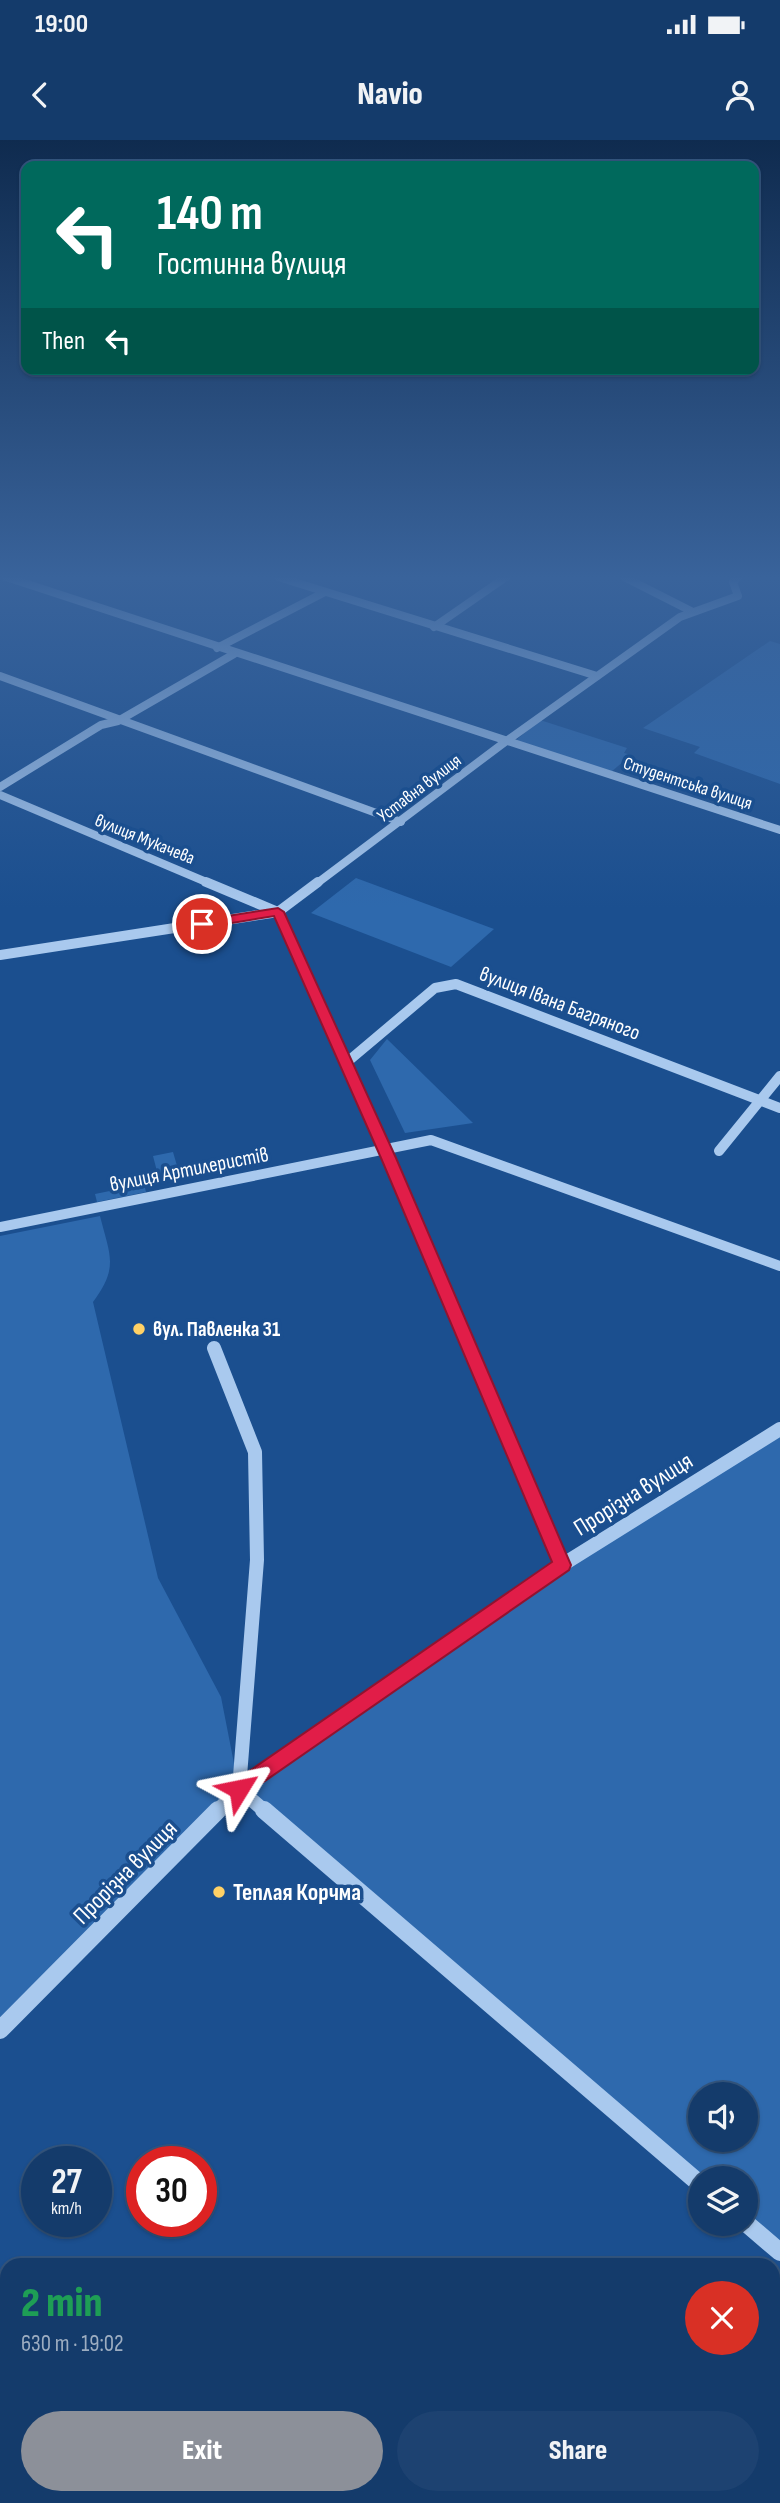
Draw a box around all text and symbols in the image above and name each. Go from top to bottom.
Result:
text: 19:00 [35,9,88,40]
text: Navio [357,75,423,114]
icon: back [21,76,59,114]
icon: person [721,76,759,114]
text: 140 m [157,185,263,244]
icon: left [42,189,133,280]
text: Гостинна вулиця [157,245,346,284]
icon: left [99,322,137,360]
text: Then [42,326,85,357]
street label: Уставна вулиця [373,750,466,827]
street label: Студентська вулиця [621,753,755,814]
street label: вулиця Мукачева [92,810,198,869]
pin [172,894,232,954]
icon: arrive [183,905,221,943]
street label: вулиця Івана Багряного [476,961,644,1046]
street label: вулиця Артилеристів [108,1142,271,1197]
place label: вул. Павленка 31 [153,1317,280,1342]
marker: вул. Павленка 31 [131,1321,147,1337]
street label: Прорізна вулиця [568,1446,698,1543]
position arrow [202,1752,276,1826]
street label: Прорізна вулиця [67,1814,183,1930]
place label: Теплая Корчма [233,1878,361,1907]
marker: Теплая Корчма [211,1884,227,1900]
map controls [688,2082,758,2236]
button: sound [688,2082,758,2152]
speed limit sign: 30 [126,2146,217,2237]
text: 27 [51,2161,82,2204]
button: layers [688,2166,758,2236]
text: km/h [51,2198,82,2219]
text: 2 min [21,2278,102,2329]
button: close [685,2281,759,2355]
text: 630 m · 19:02 [21,2330,124,2358]
button: Exit [21,2411,383,2491]
button: Share [397,2411,759,2491]

